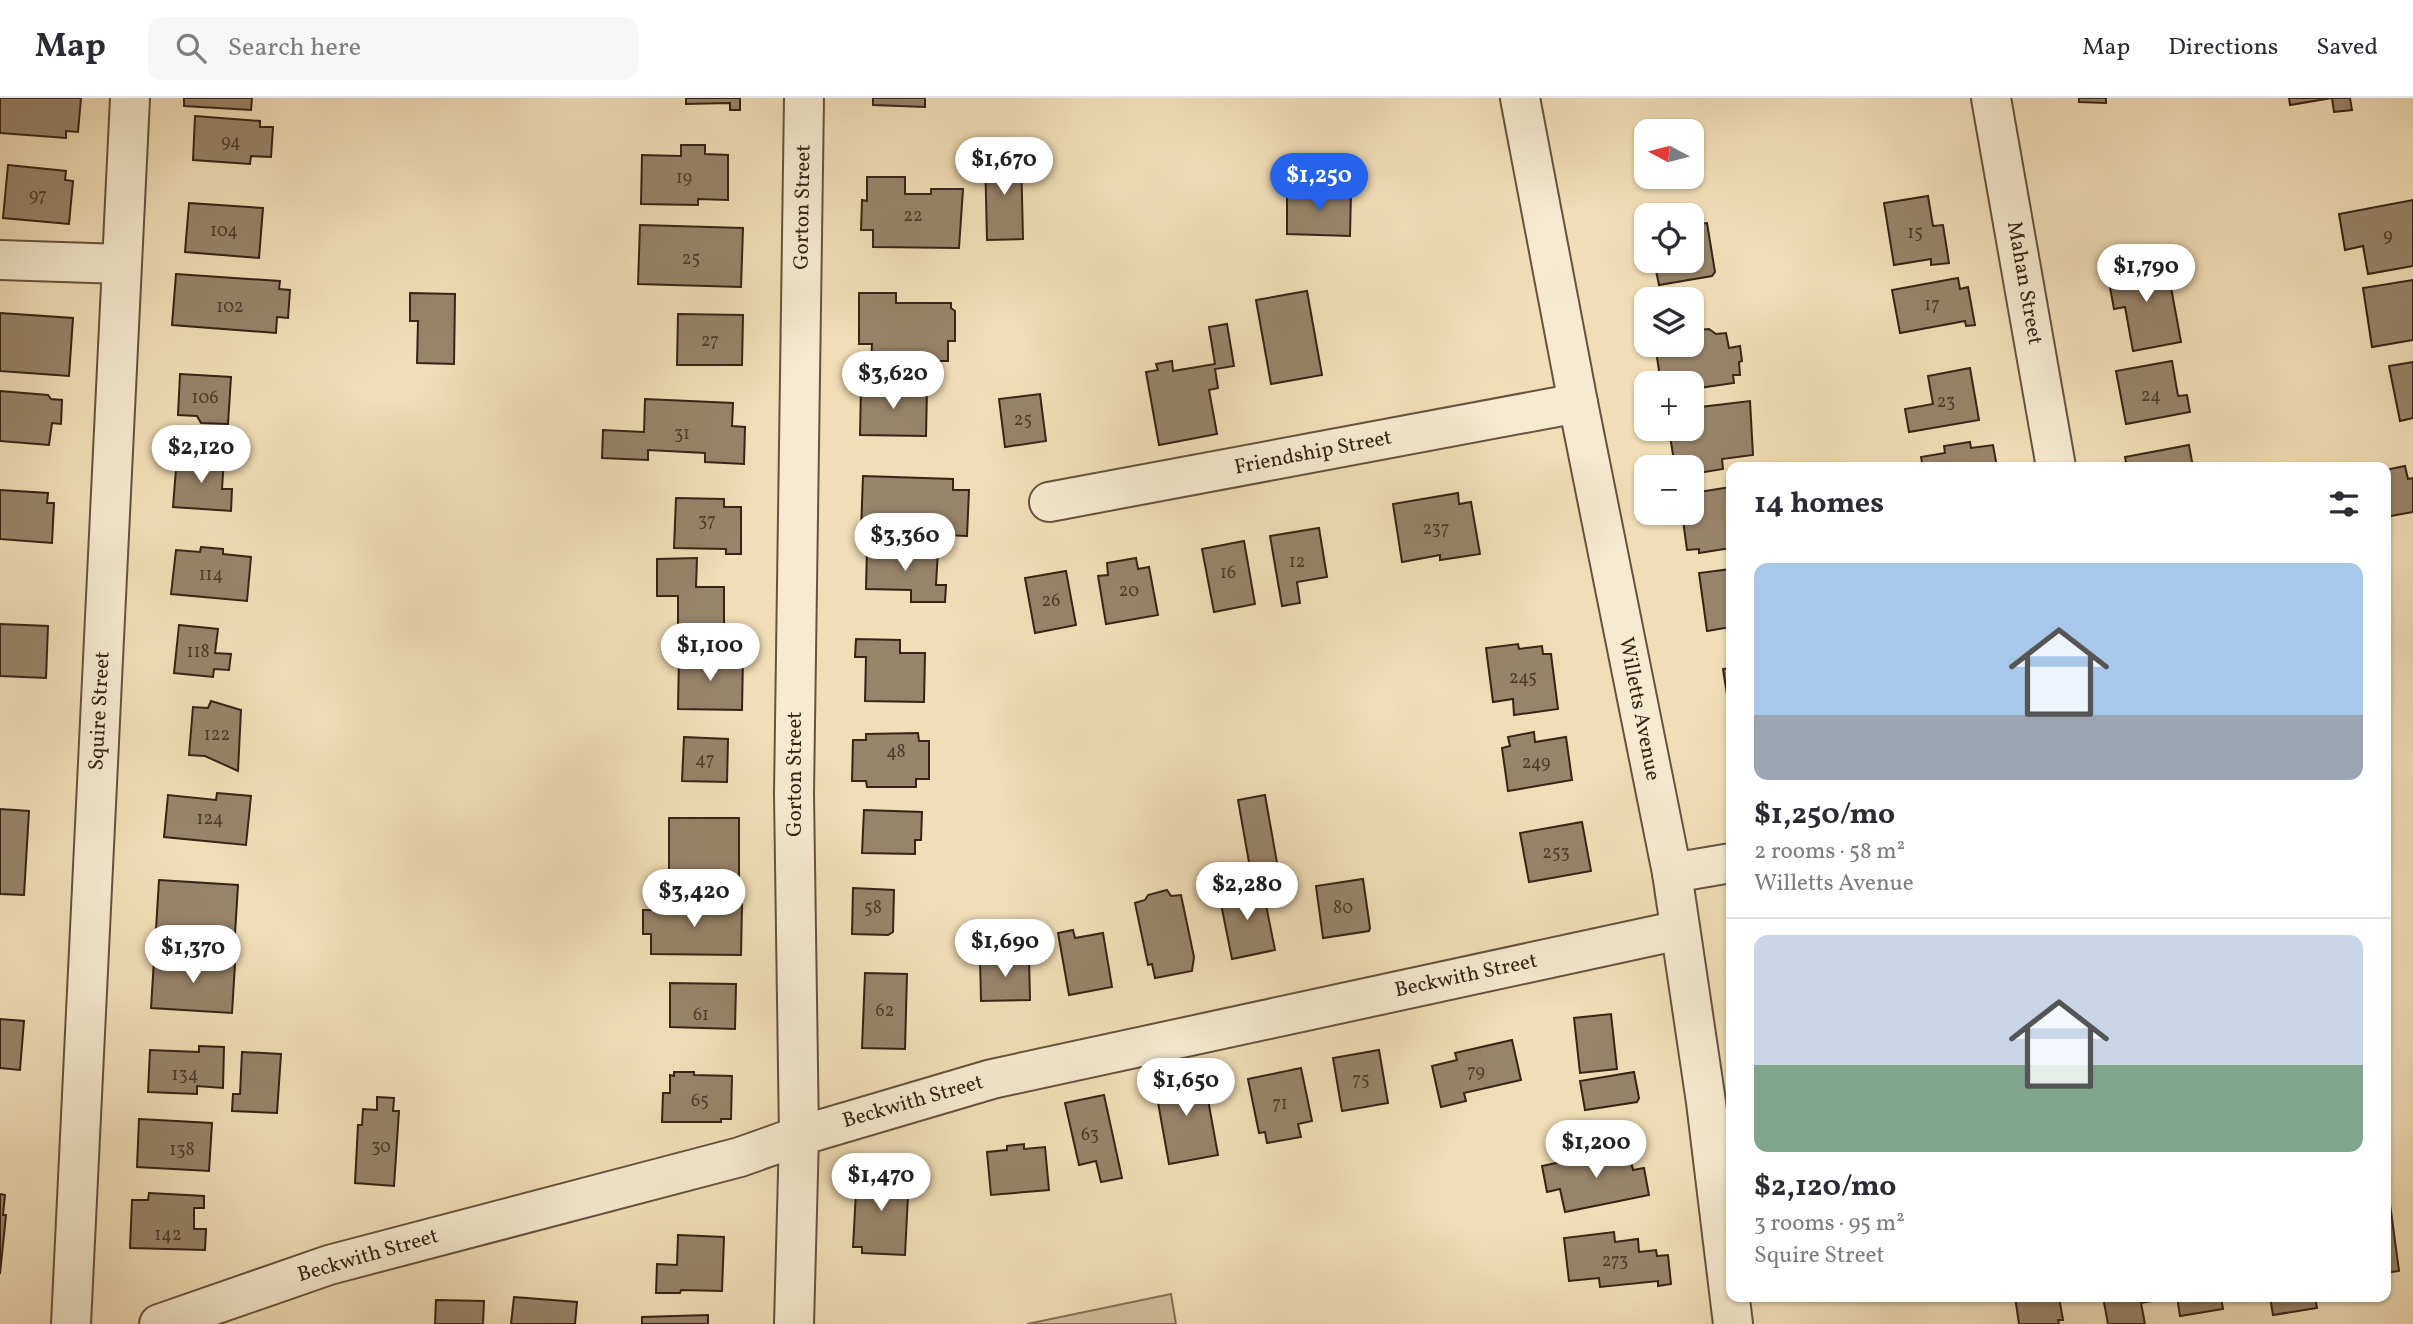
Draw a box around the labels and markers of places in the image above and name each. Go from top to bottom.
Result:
pin: $1,670 [947,138,1061,197]
pin: $1,250 [1262,153,1376,213]
pin: $1,790 [2089,244,2203,304]
pin: $3,620 [836,352,950,411]
pin: $2,120 [144,426,258,485]
pin: $3,360 [848,514,962,573]
pin: $1,100 [653,624,767,683]
pin: $2,280 [1190,862,1304,922]
pin: $3,420 [637,870,751,929]
pin: $1,690 [948,920,1062,979]
pin: $1,370 [136,926,250,985]
pin: $1,650 [1129,1058,1243,1118]
pin: $1,200 [1539,1121,1653,1180]
pin: $1,470 [824,1154,938,1213]

